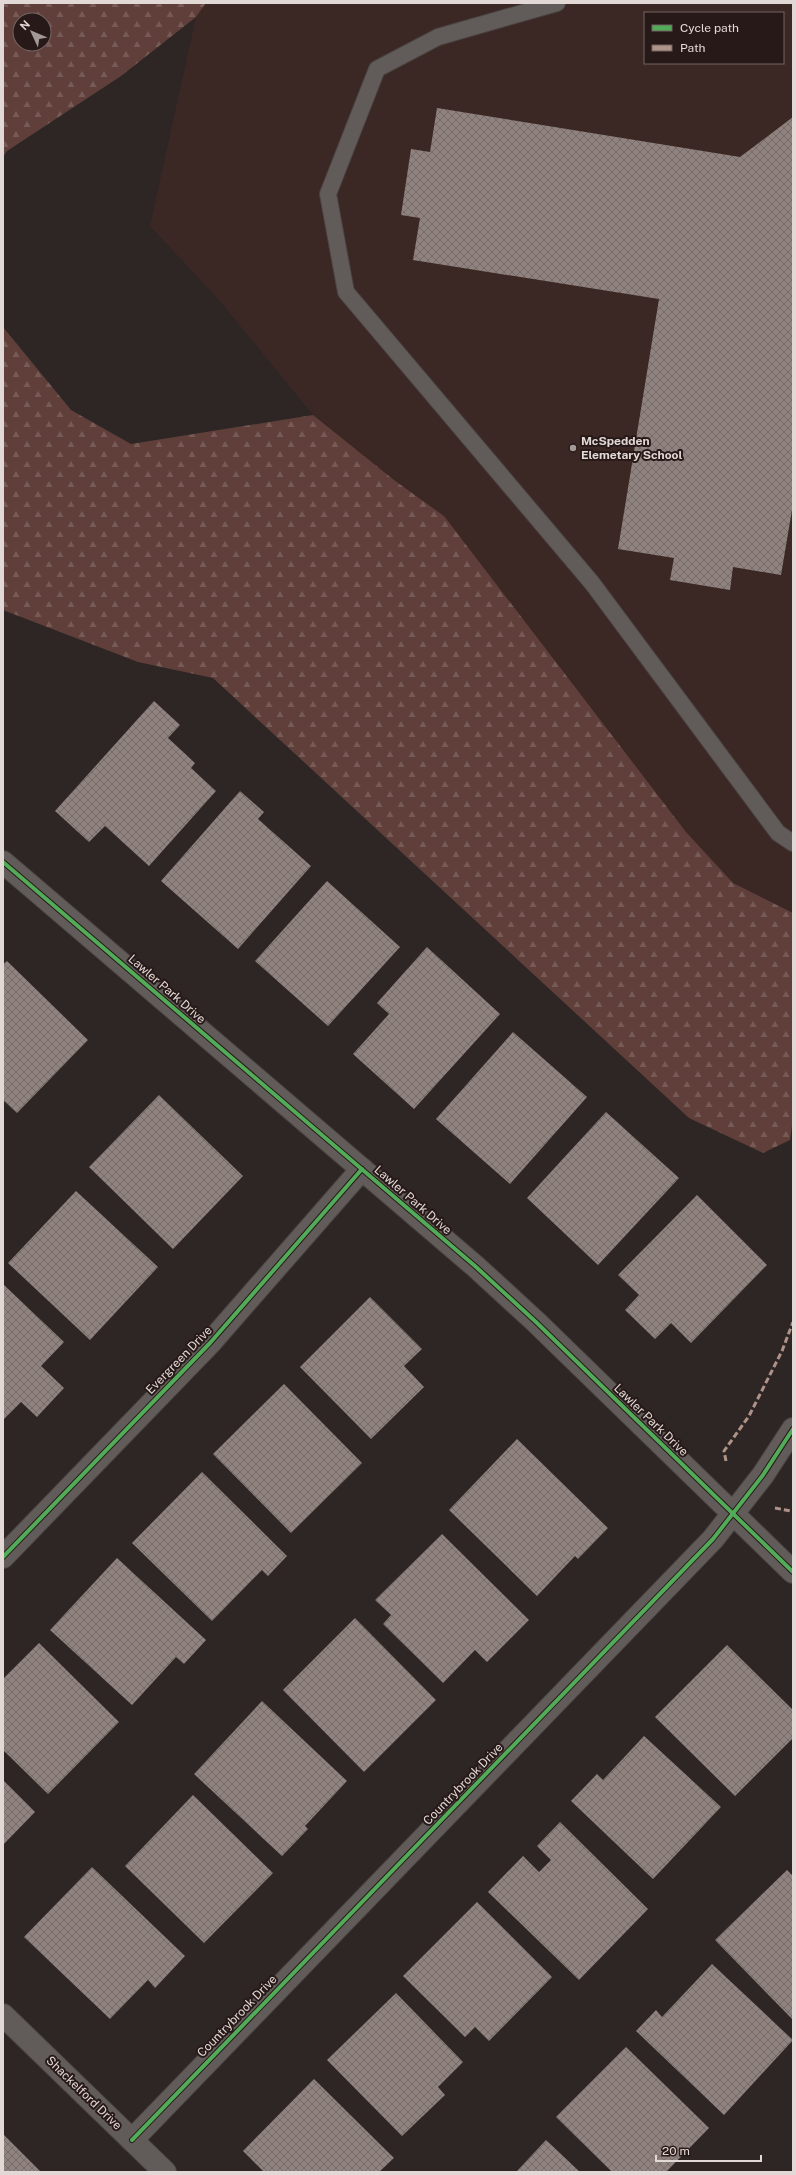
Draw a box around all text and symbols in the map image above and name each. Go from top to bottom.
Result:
north arrow [12,12,52,52]
legend [644,12,784,64]
text: N [18,18,32,32]
text: Cycle path [680,21,739,35]
text: Path [680,41,706,55]
place label: McSpedden Elemetary School [581,434,682,462]
marker: McSpedden Elemetary School [568,443,578,453]
street label: Lawler Park Drive [126,952,209,1026]
street label: Lawler Park Drive [372,1163,455,1237]
street label: Evergreen Drive [143,1323,215,1397]
street label: Lawler Park Drive [611,1381,691,1459]
street label: Countrybrook Drive [420,1740,506,1828]
street label: Countrybrook Drive [194,1972,280,2060]
street label: Shackelford Drive [43,2053,125,2133]
scale bar [656,2137,761,2163]
text: 20 m [662,2144,690,2158]

